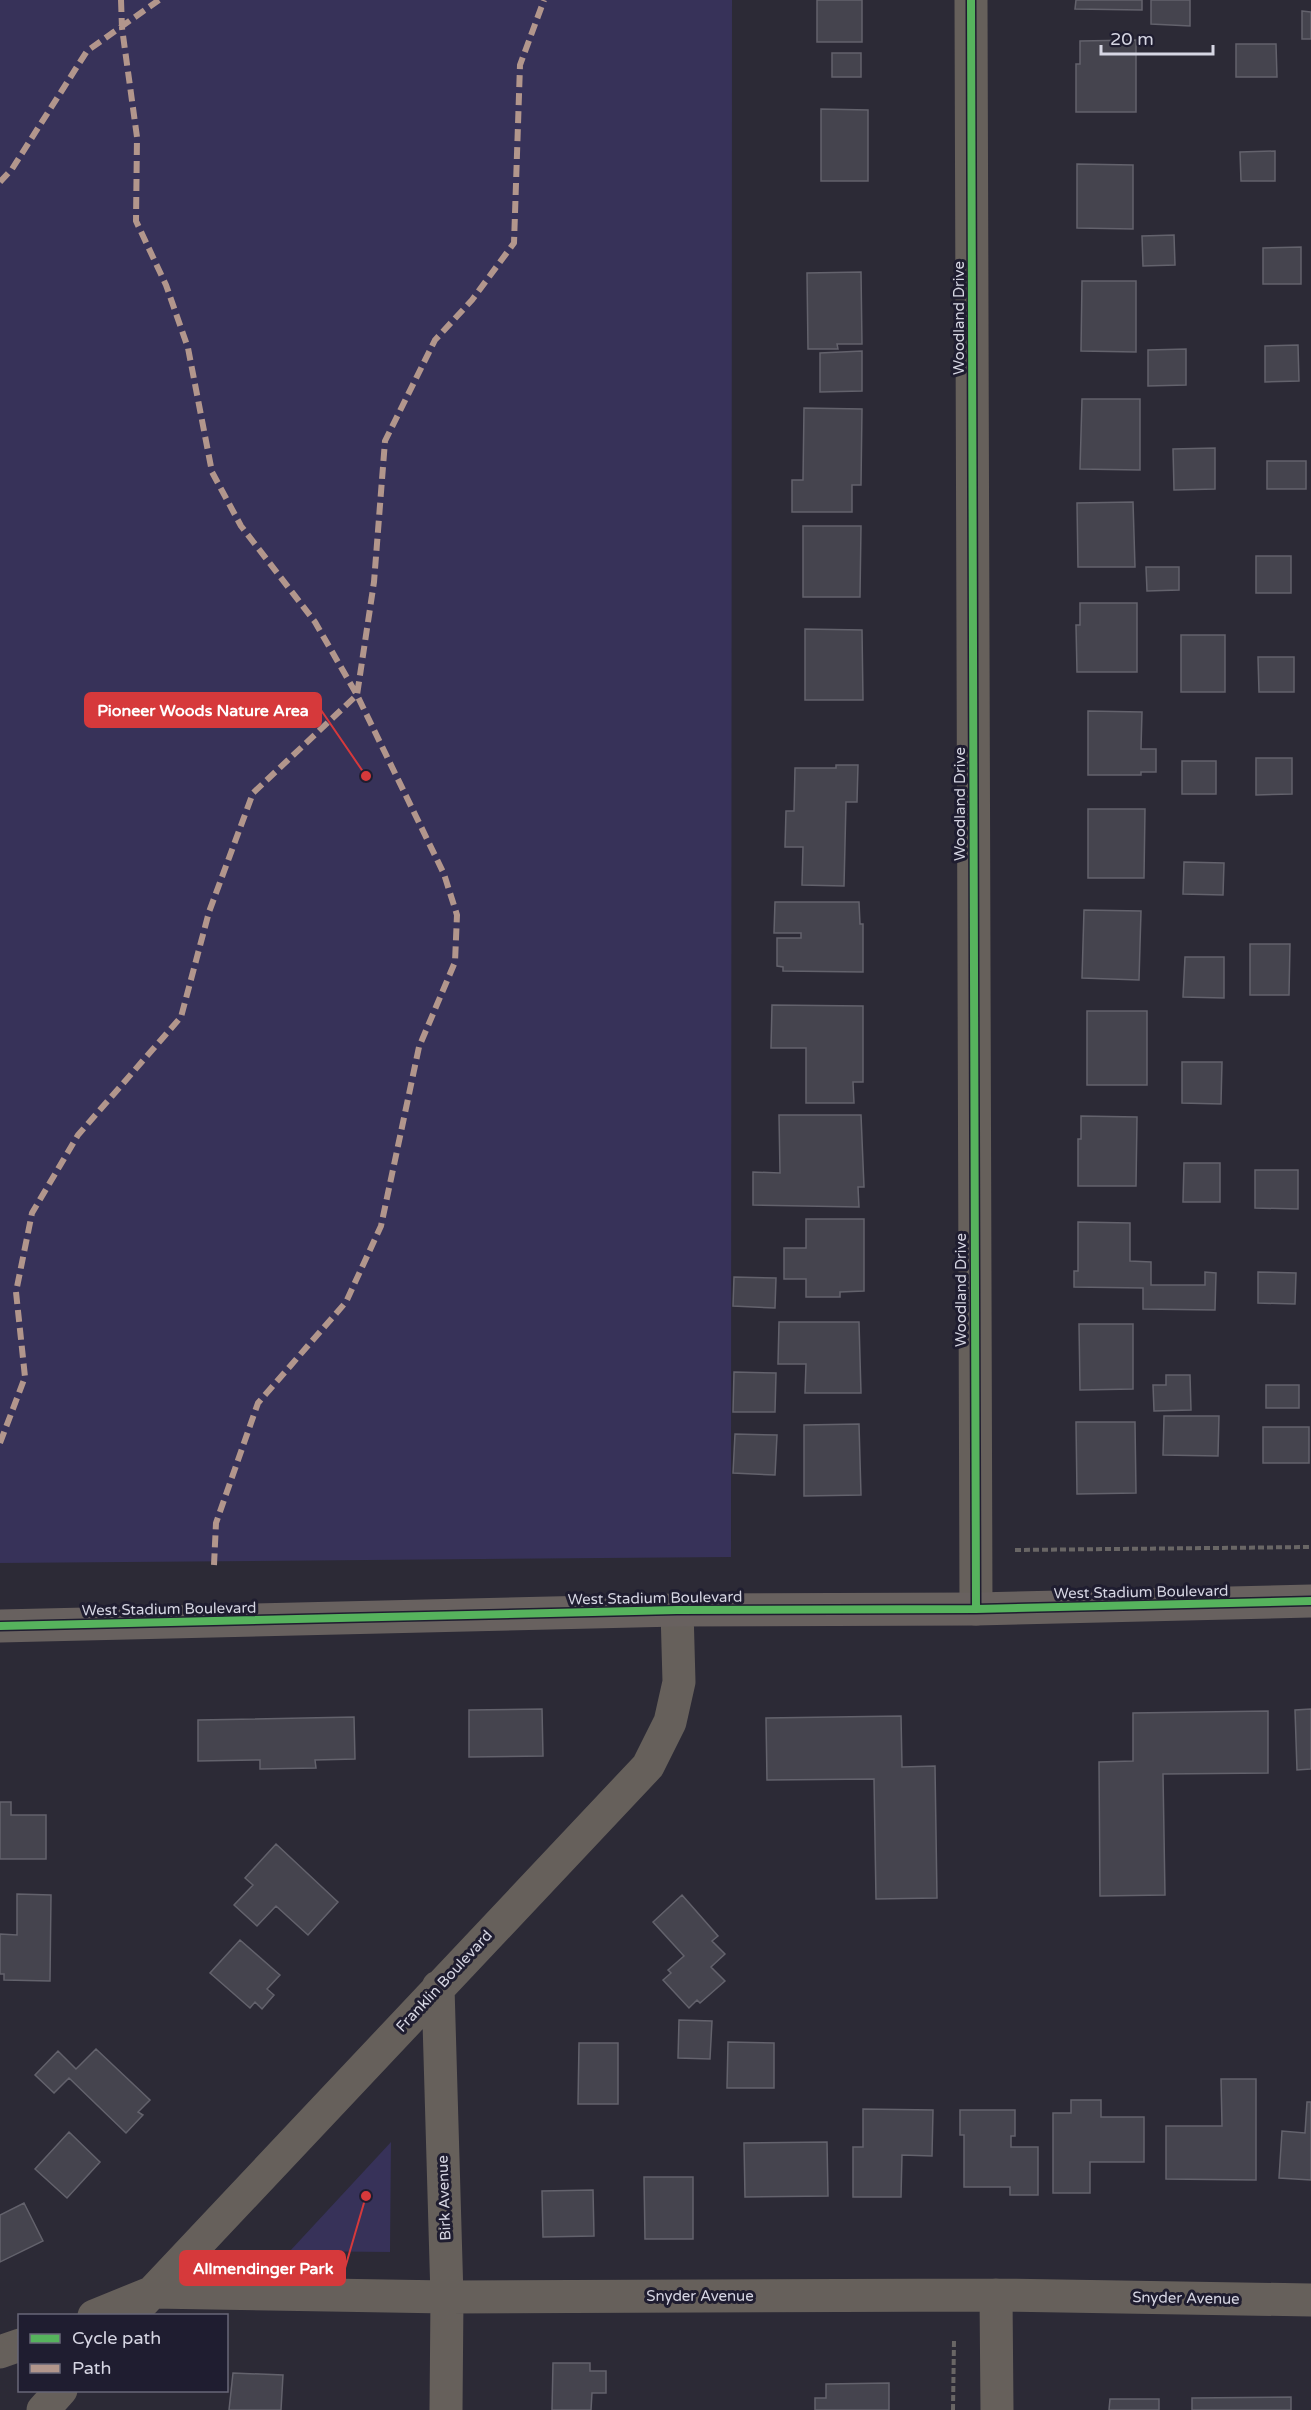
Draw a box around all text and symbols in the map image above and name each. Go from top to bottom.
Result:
scale bar [1101,18,1214,56]
text: 20 m [1110,28,1154,50]
street label: Woodland Drive [950,261,968,375]
callout: Pioneer Woods Nature Area [85,693,321,727]
text: Pioneer Woods Nature Area [97,701,309,721]
street label: Woodland Drive [951,747,969,861]
street label: Woodland Drive [952,1233,970,1347]
street label: West Stadium Boulevard [1053,1581,1229,1603]
street label: West Stadium Boulevard [567,1587,743,1609]
street label: West Stadium Boulevard [81,1598,257,1620]
street label: Franklin Boulevard [392,1926,496,2036]
street label: Birk Avenue [434,2155,454,2241]
callout: Allmendinger Park [180,2251,345,2285]
text: Allmendinger Park [193,2259,334,2279]
street label: Snyder Avenue [646,2287,754,2305]
street label: Snyder Avenue [1132,2288,1240,2308]
legend [18,2314,228,2392]
text: Cycle path [72,2327,161,2349]
text: Path [72,2357,111,2379]

